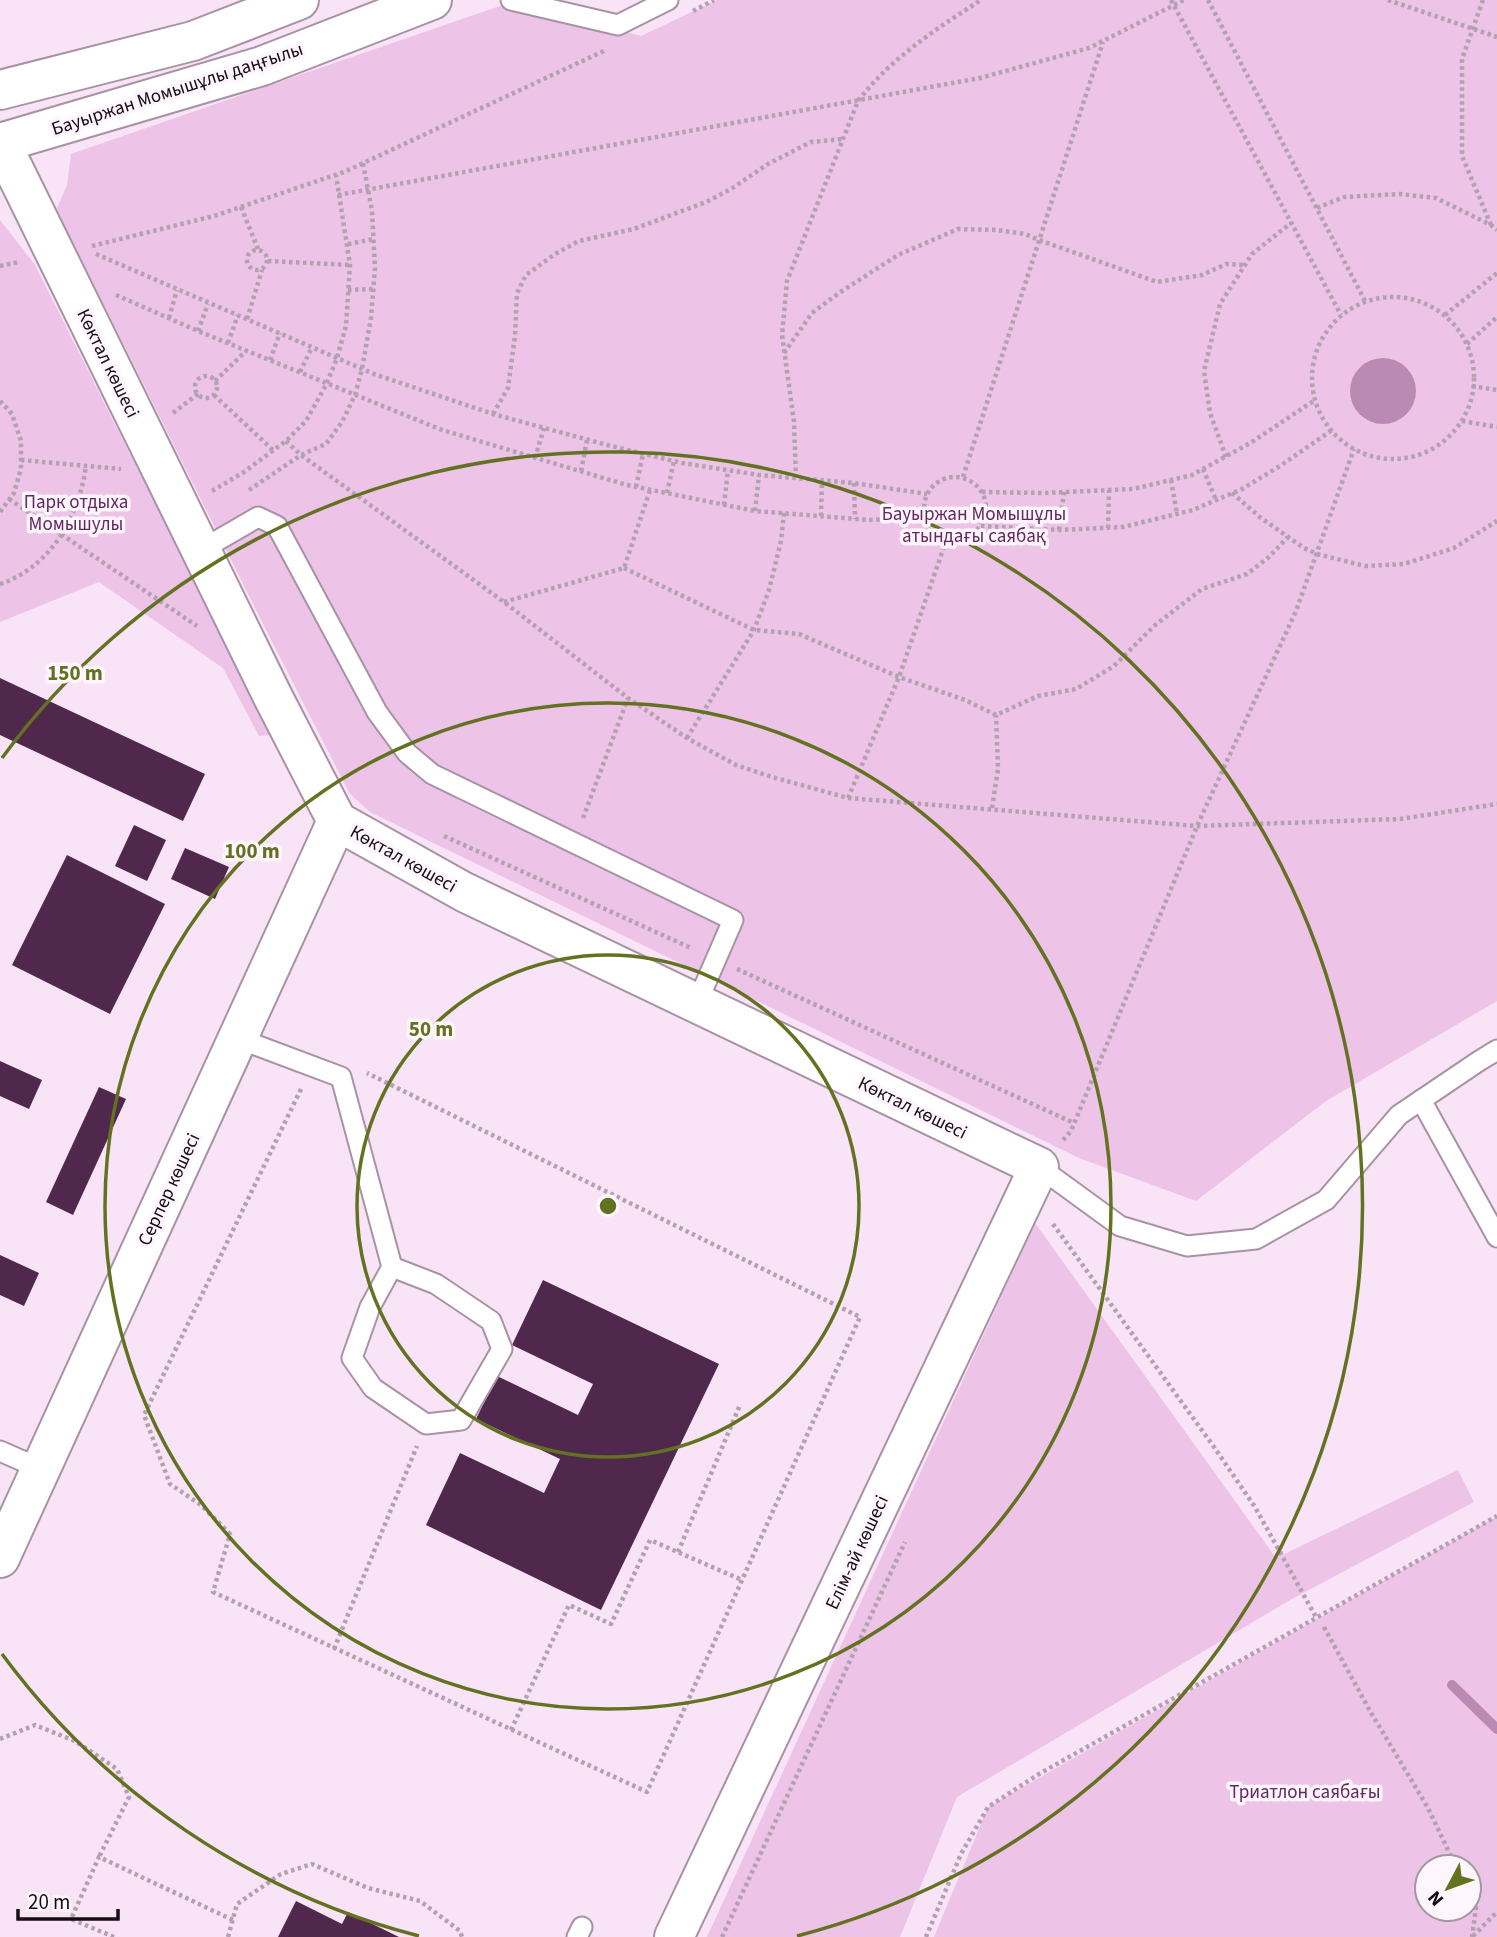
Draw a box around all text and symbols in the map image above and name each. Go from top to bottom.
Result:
street label: Бауыржан Момышұлы даңғылы [48,36,307,143]
street label: Көктал көшесі [70,305,146,423]
park label: Парк отдыха Момышулы [24,489,128,538]
park label: Бауыржан Момышұлы атындағы саябақ [882,501,1066,550]
text: 150 m [47,658,103,688]
street label: Көктал көшесі [345,819,462,900]
text: 100 m [224,836,280,866]
text: 50 m [409,1014,453,1044]
street label: Көктал көшесі [853,1070,971,1146]
street label: Серпер көшесі [131,1129,207,1250]
centre of rings [596,1194,620,1218]
street label: Елім-ай көшесі [819,1491,896,1614]
park label: Триатлон саябағы [1229,1779,1381,1806]
north arrow [1413,1853,1483,1923]
scale bar [18,1878,117,1922]
text: N [1422,1885,1451,1912]
text: 20 m [28,1887,70,1917]

